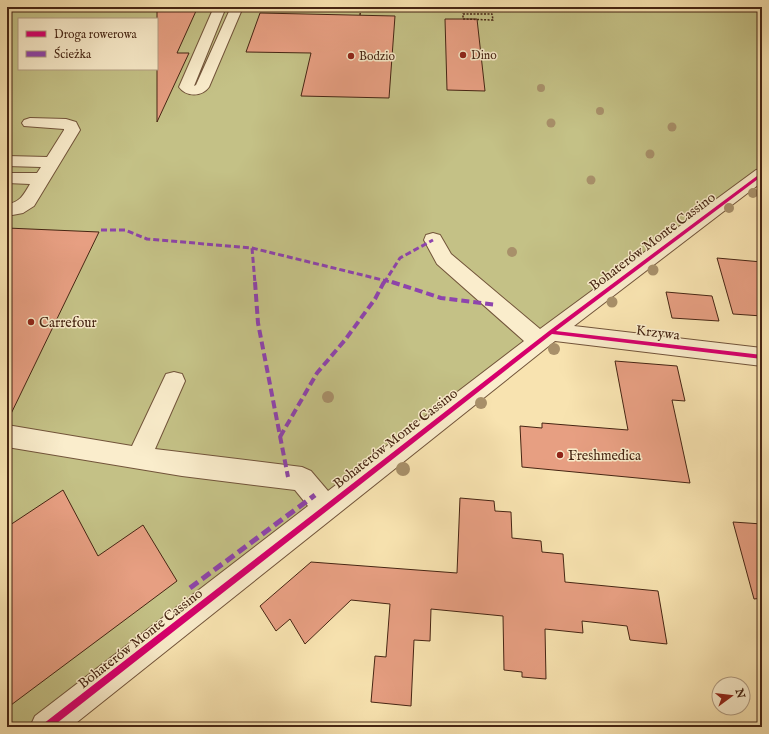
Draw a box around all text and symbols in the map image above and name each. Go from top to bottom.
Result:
legend [18,18,158,70]
text: Droga rowerowa [54,27,138,42]
text: Ścieżka [54,46,92,62]
place label: Dino [471,48,497,63]
place label: Bodzio [359,49,396,64]
marker: Dino [458,50,468,60]
marker: Bodzio [346,51,356,61]
street label: Bohaterów Monte Cassino [586,188,720,295]
place label: Carrefour [39,314,97,332]
marker: Carrefour [26,317,36,327]
street label: Krzywa [635,321,682,345]
street label: Bohaterów Monte Cassino [330,384,462,493]
place label: Freshmedica [568,447,642,465]
marker: Freshmedica [555,450,565,460]
street label: Bohaterów Monte Cassino [75,584,207,693]
north arrow [711,676,751,716]
text: N [731,686,748,701]

